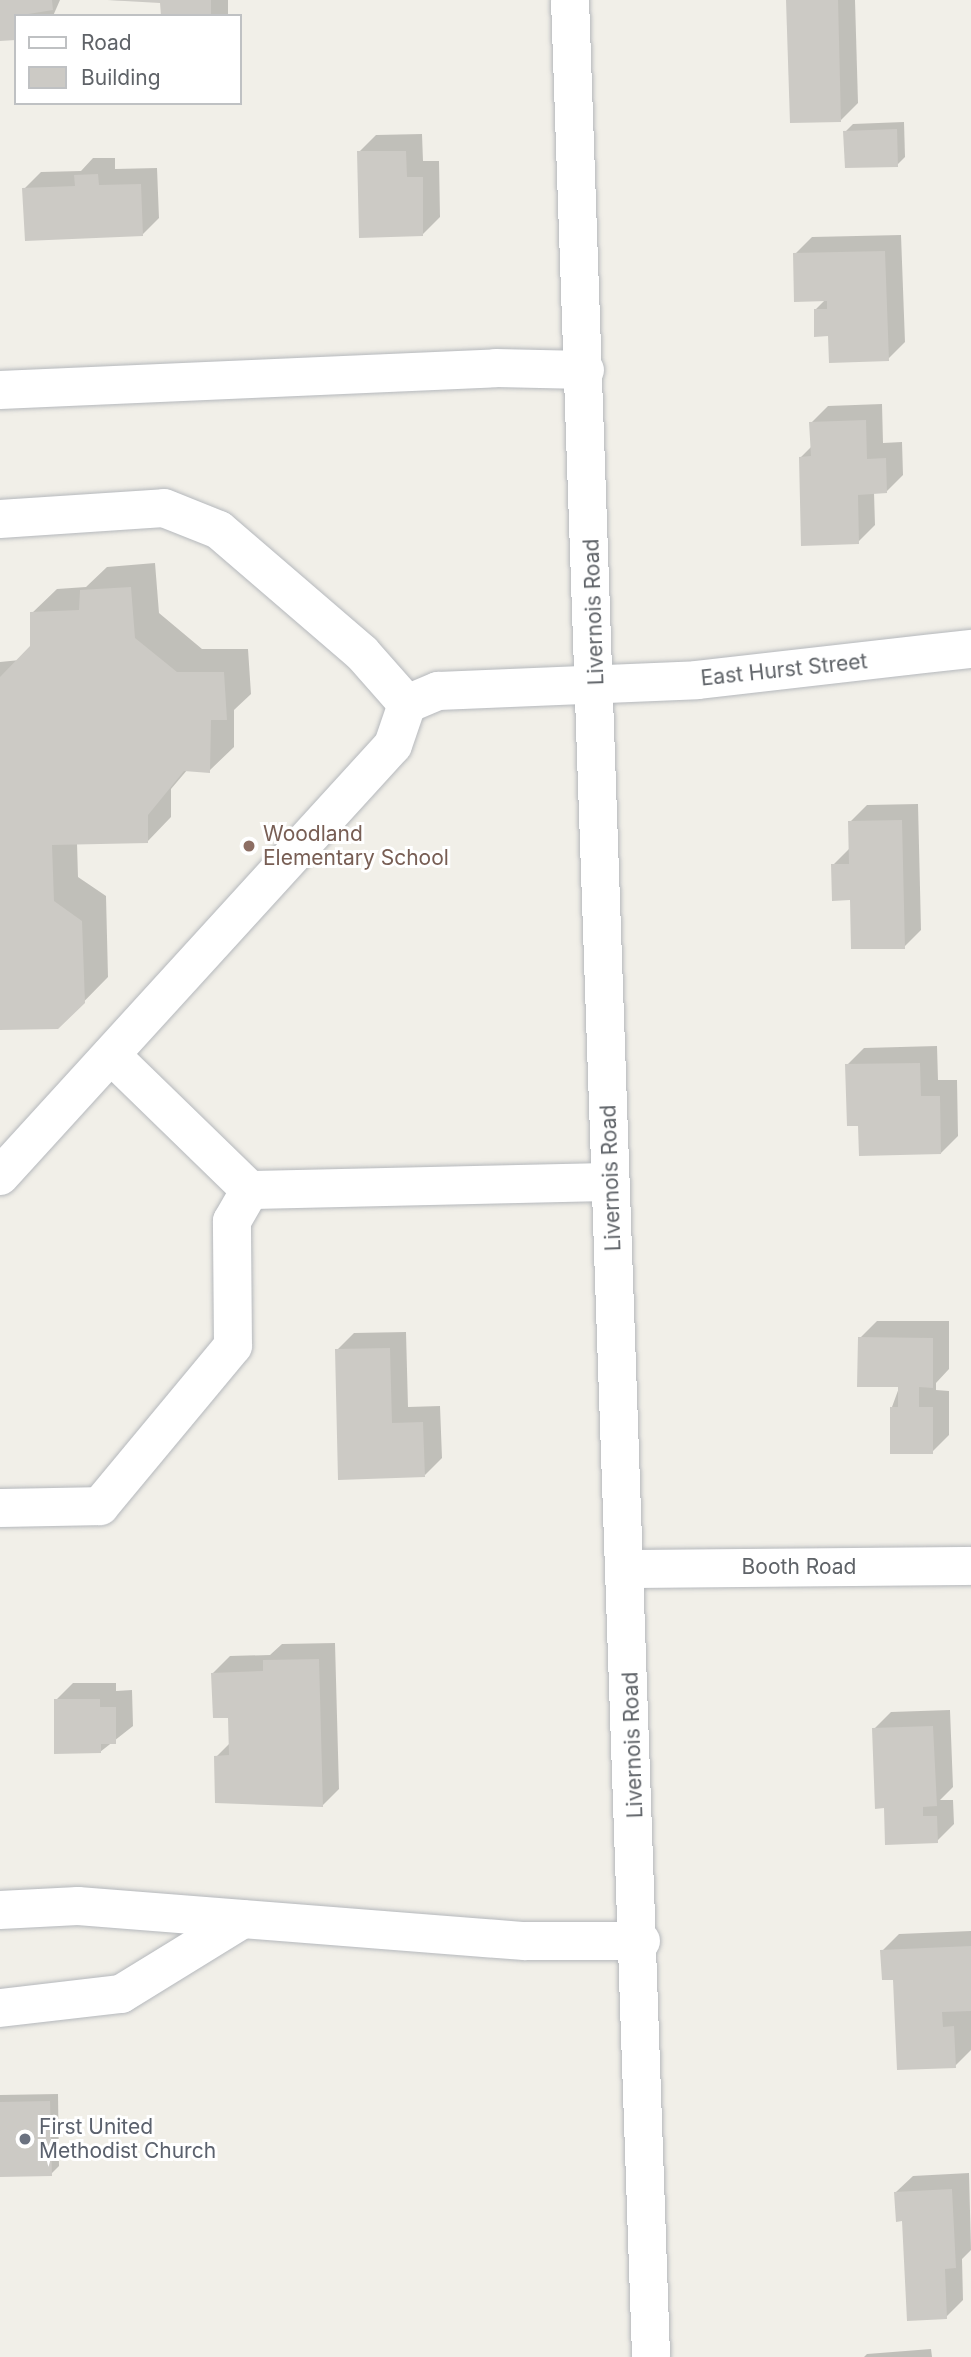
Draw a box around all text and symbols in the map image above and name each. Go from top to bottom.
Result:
legend [14,14,242,105]
text: Road [81,30,132,55]
text: Building [81,65,161,90]
street label: Livernois Road [579,538,609,686]
street label: East Hurst Street [699,649,869,691]
place label: Woodland Elementary School [263,821,449,871]
marker: Woodland Elementary School [241,838,257,854]
street label: Livernois Road [596,1104,626,1252]
street label: Booth Road [742,1554,856,1580]
street label: Livernois Road [618,1671,648,1819]
place label: First United Methodist Church [39,2114,216,2164]
marker: First United Methodist Church [17,2131,33,2147]

